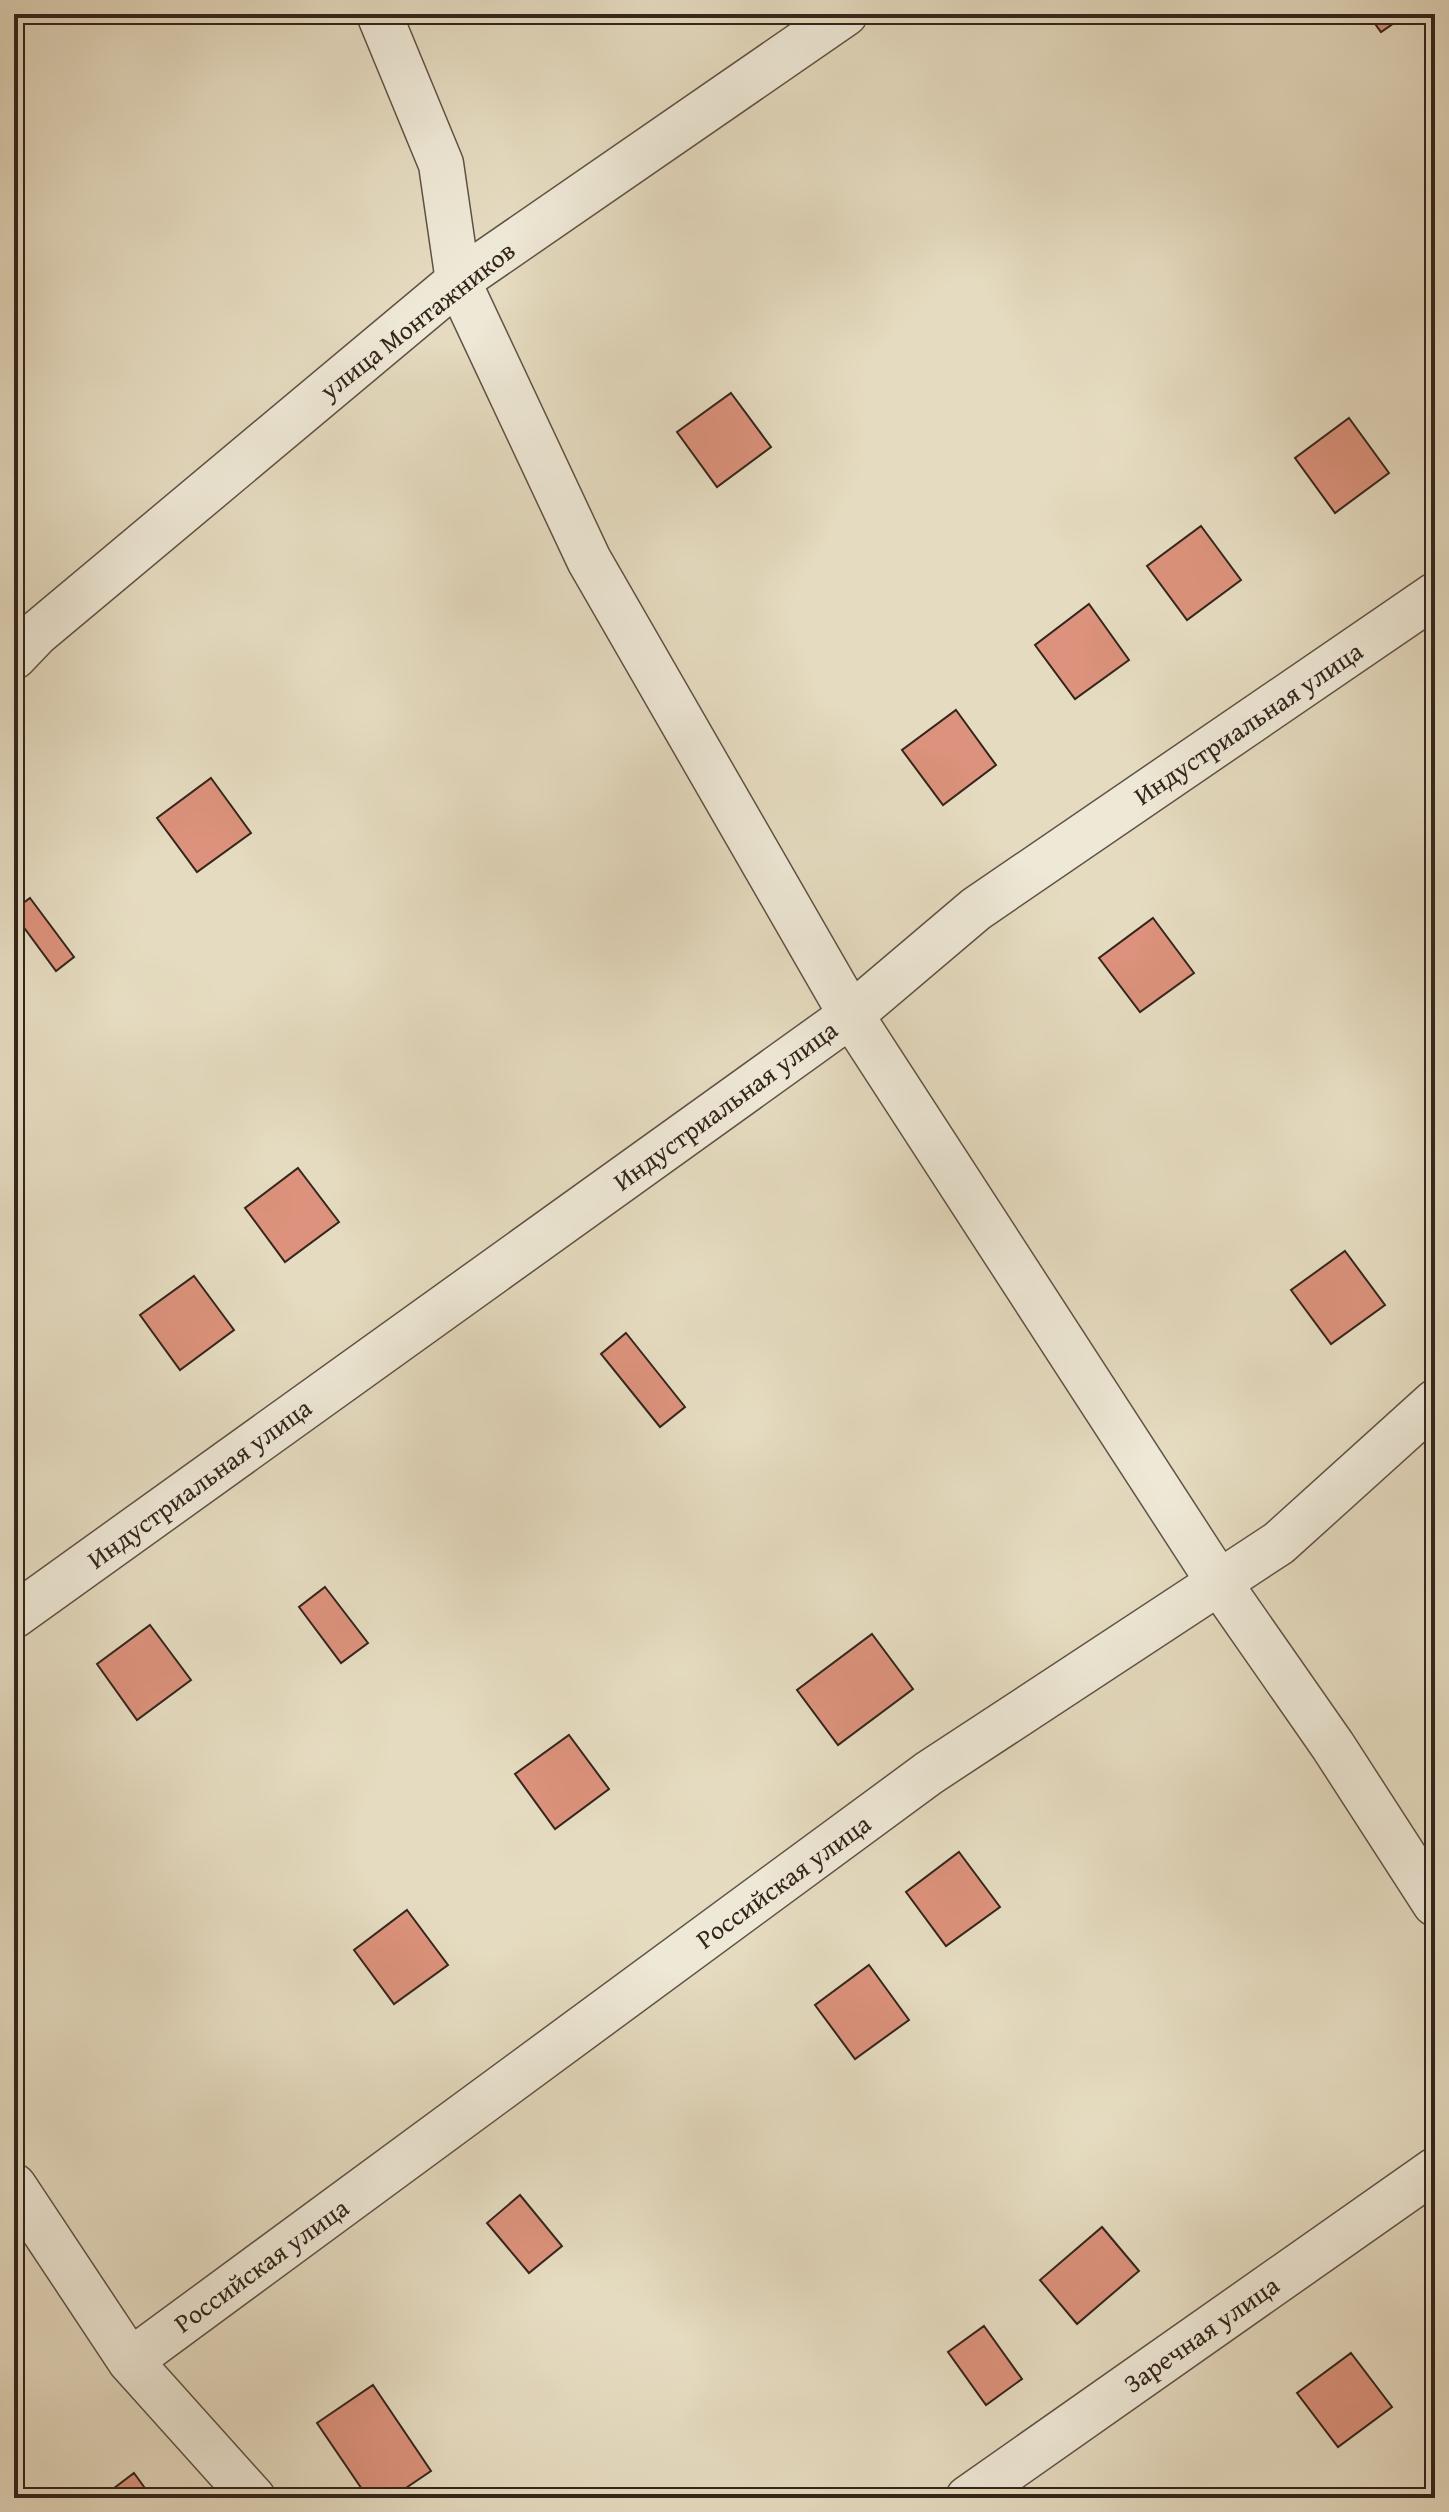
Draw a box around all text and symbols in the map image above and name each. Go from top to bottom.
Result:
street label: улица Монтажников [310,231,523,409]
street label: Индустриальная улица [1126,631,1371,814]
street label: Индустриальная улица [605,1010,846,1200]
street label: Индустриальная улица [79,1388,320,1578]
street label: Российская улица [687,1804,879,1958]
street label: Российская улица [165,2188,357,2342]
street label: Заречная улица [1115,2265,1287,2402]

